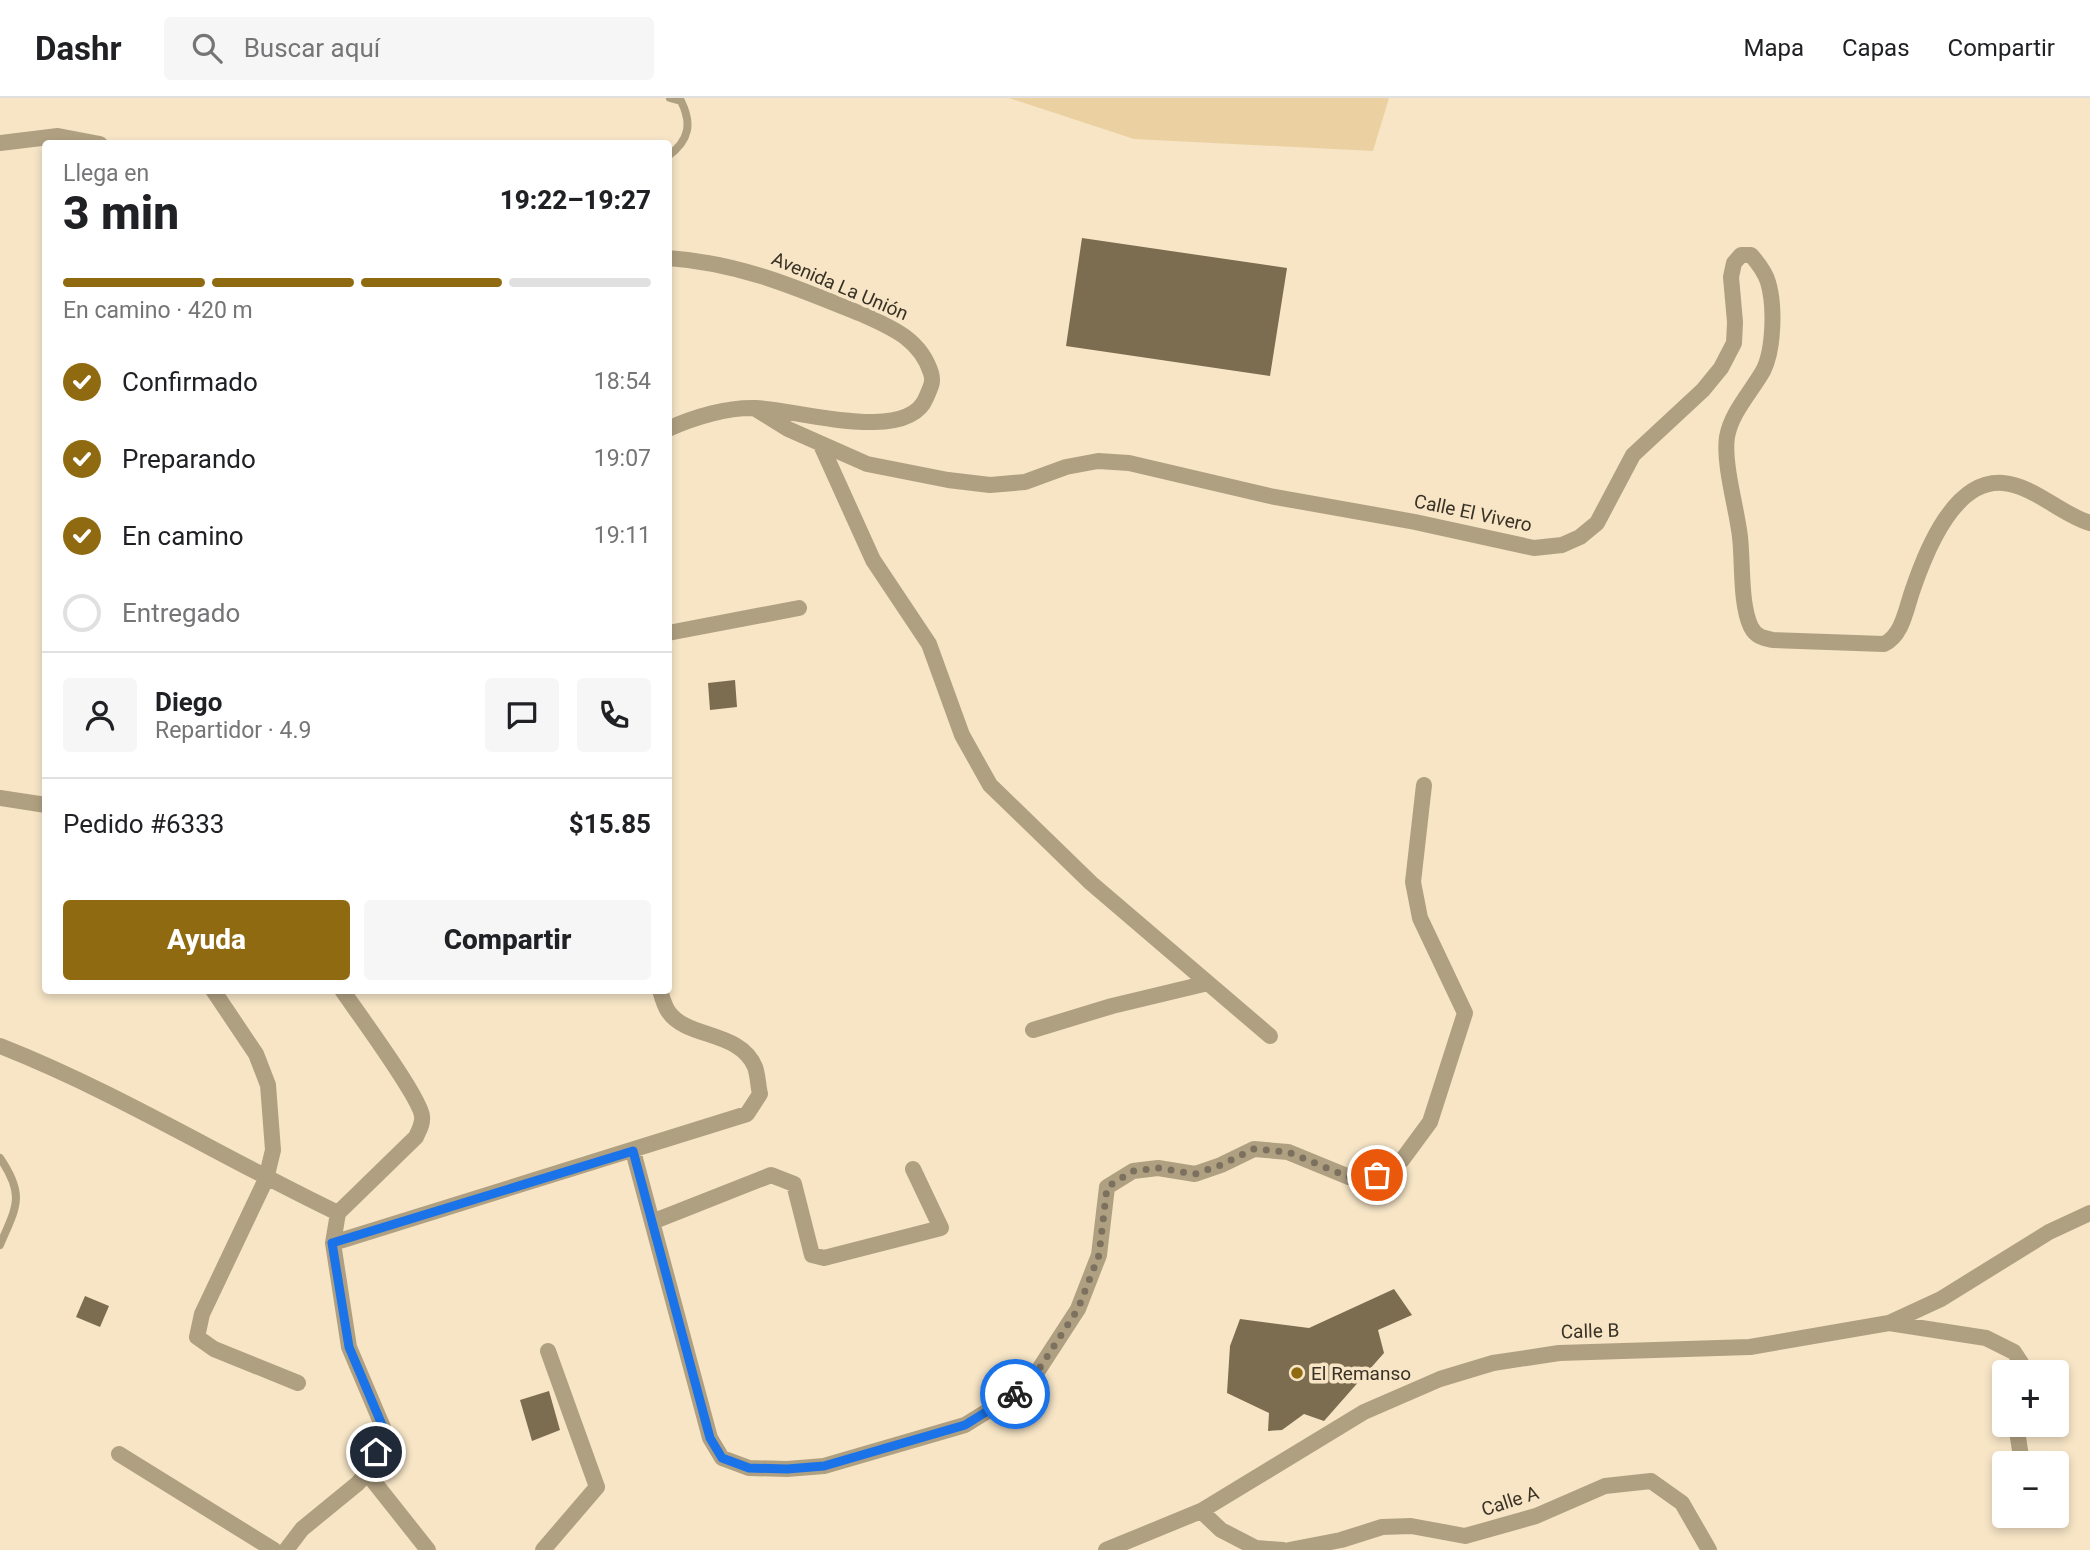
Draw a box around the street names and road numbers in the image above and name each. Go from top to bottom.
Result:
street label: Avenida La Unión [768,247,912,325]
street label: Calle El Vivero [1412,489,1534,537]
street label: Calle B [1560,1318,1620,1344]
street label: Calle A [1478,1481,1542,1521]

